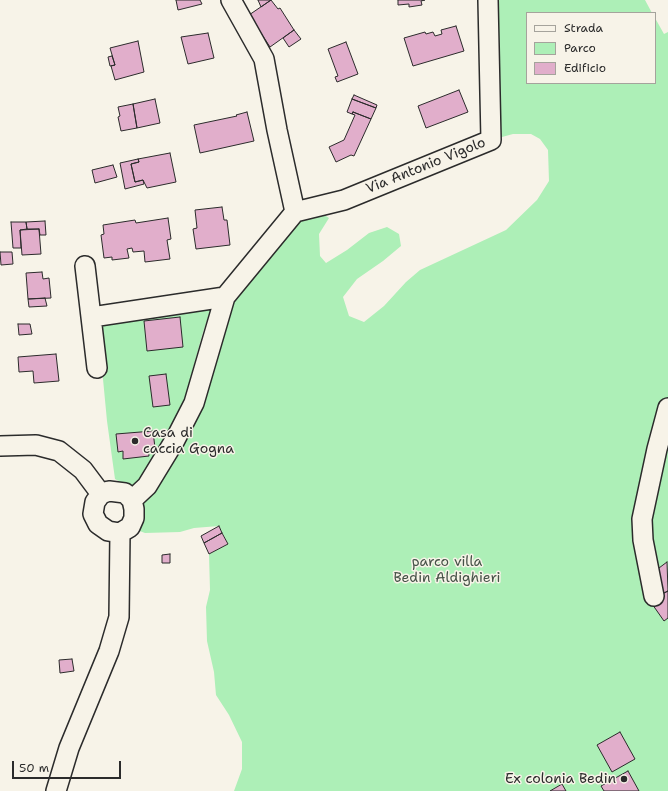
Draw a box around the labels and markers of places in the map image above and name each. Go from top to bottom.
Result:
place label: Casa di caccia Gogna [143,425,234,458]
marker: Casa di caccia Gogna [130,436,140,446]
place label: Ex colonia Bedin [505,771,616,787]
marker: Ex colonia Bedin [619,774,629,784]

